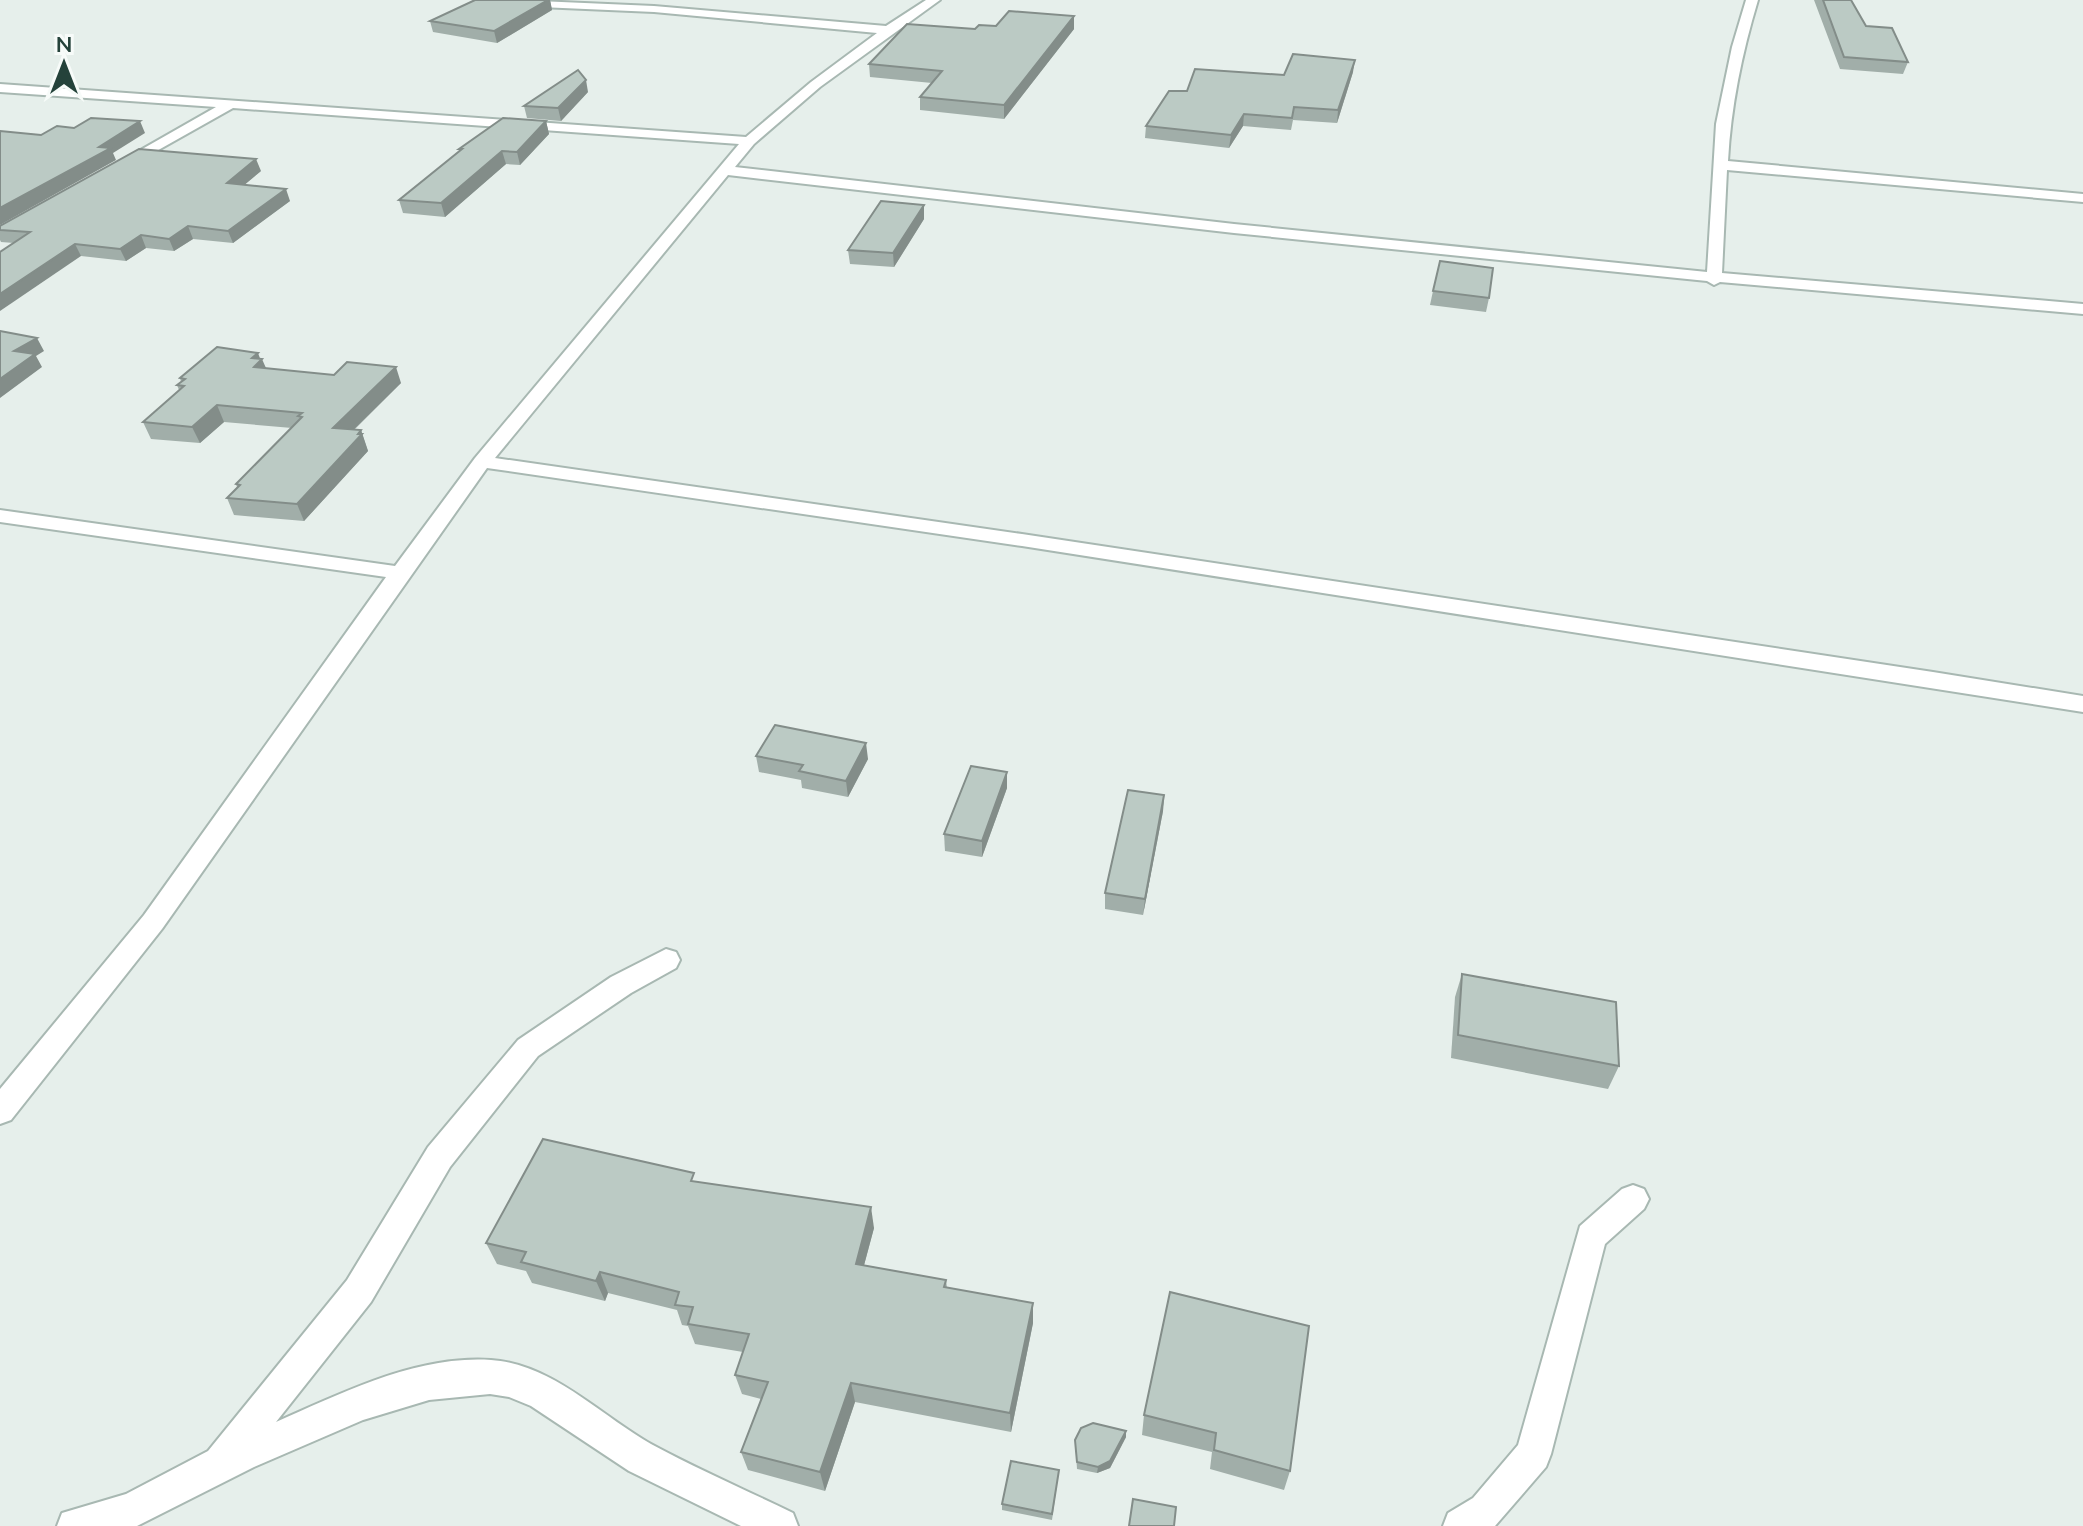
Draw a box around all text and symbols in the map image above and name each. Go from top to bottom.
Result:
north arrow [24,24,104,104]
text: N [56,30,72,58]

